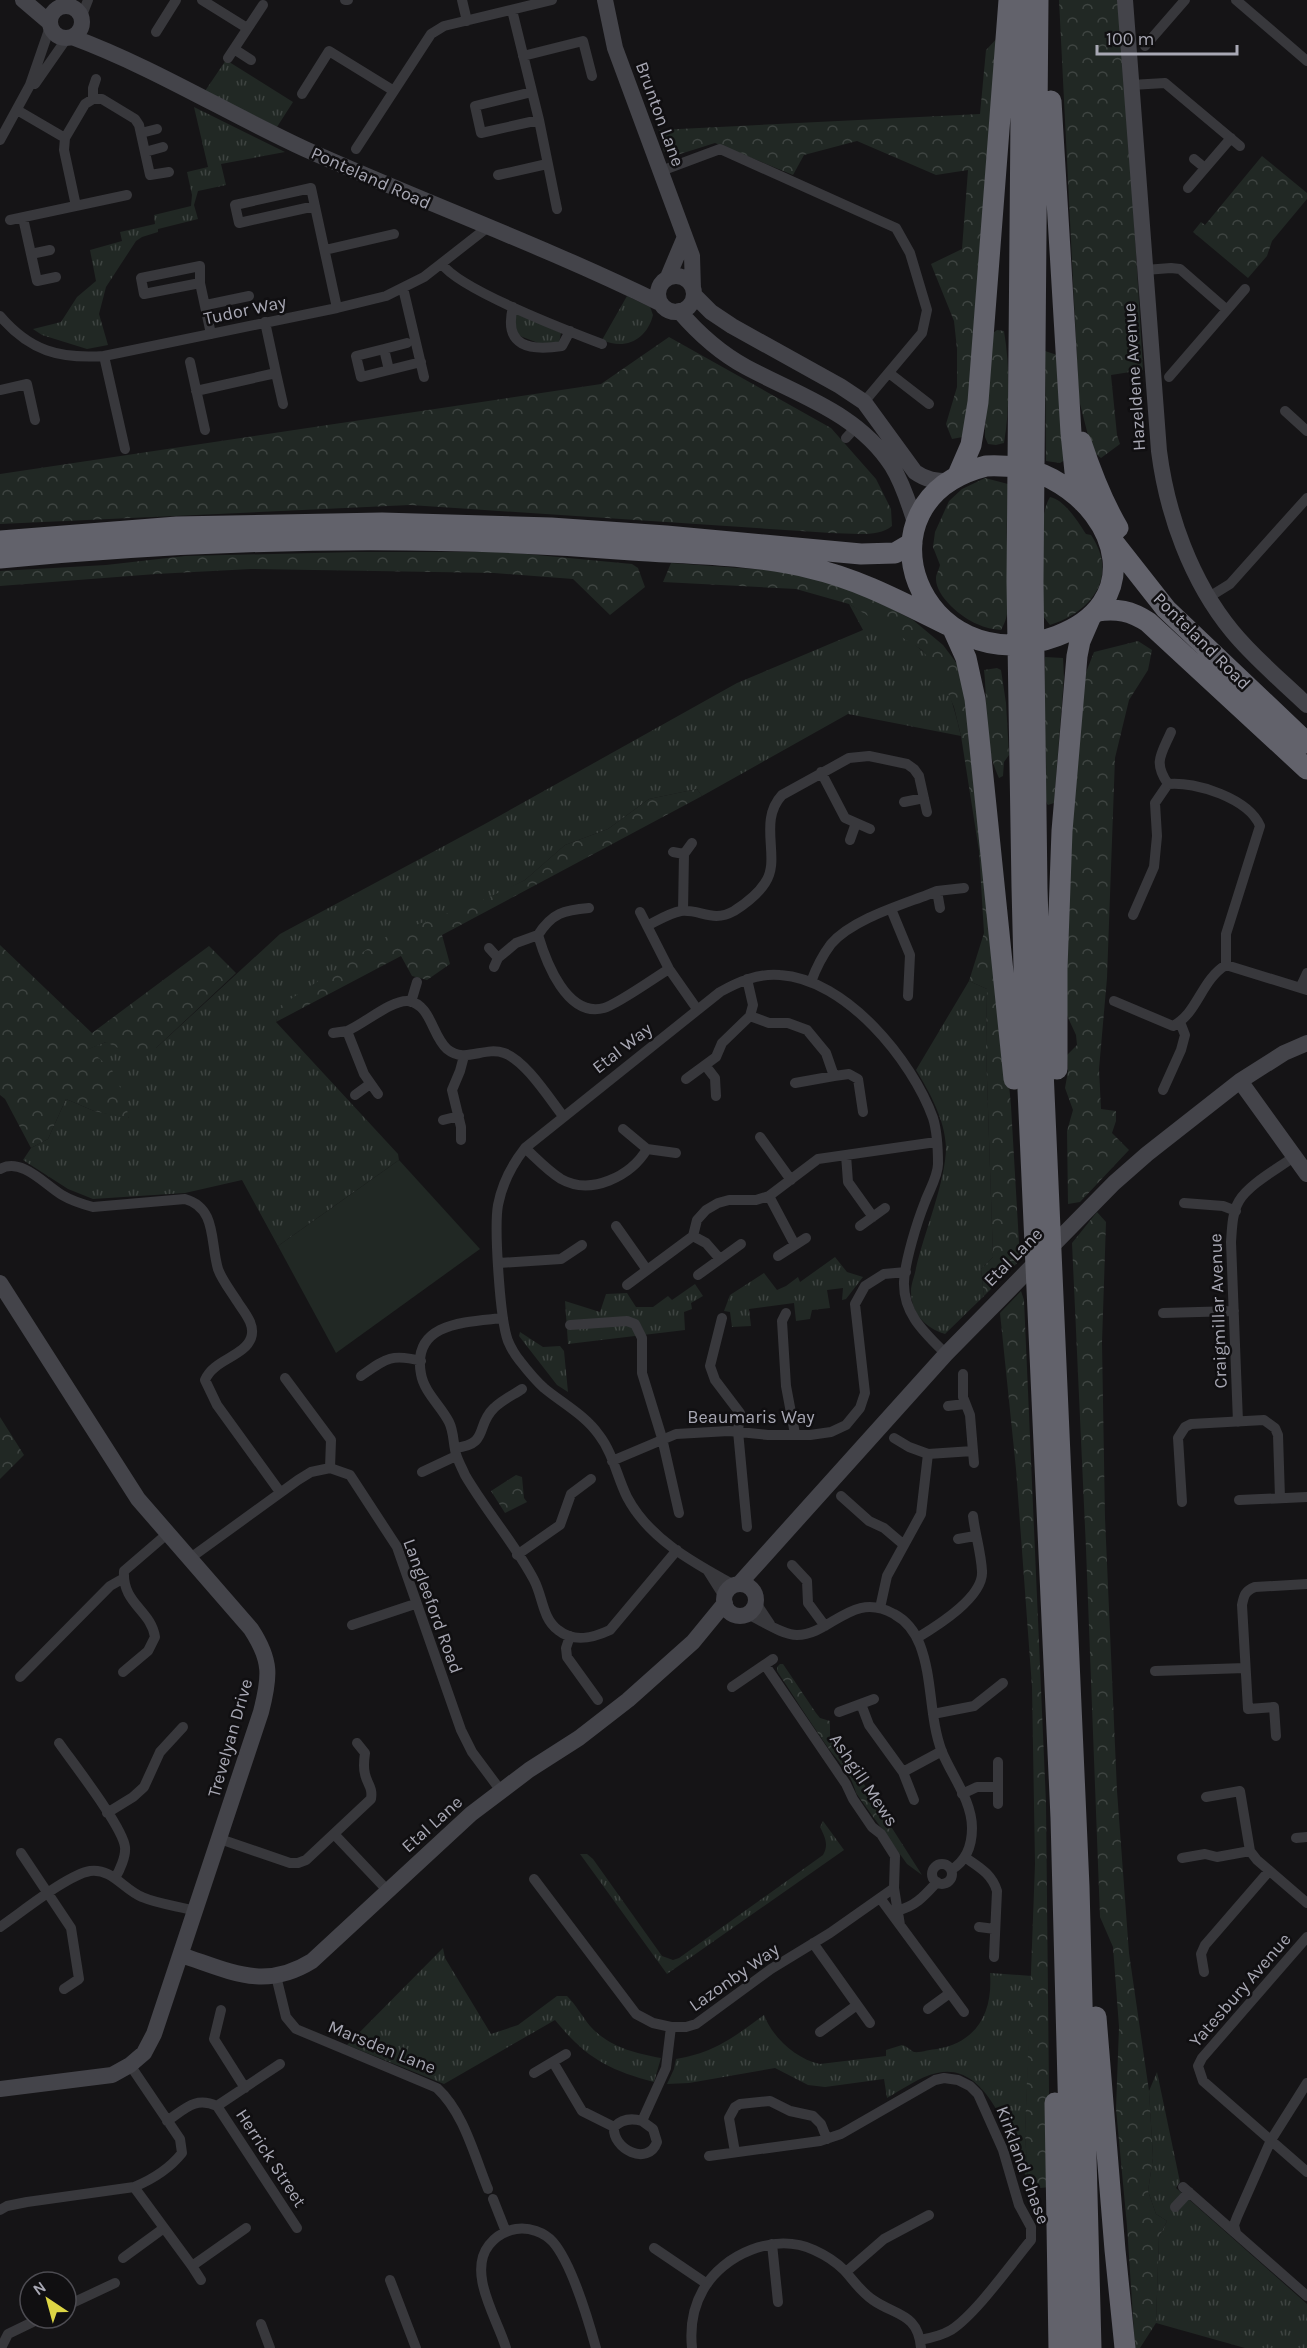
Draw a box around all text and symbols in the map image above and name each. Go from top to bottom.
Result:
scale bar [1097,18,1236,56]
text: 100 m [1106,28,1154,50]
street label: Brunton Lane [631,59,689,169]
street label: Ponteland Road [308,142,434,214]
street label: Tudor Way [202,290,289,329]
street label: Hazeldene Avenue [1118,302,1150,452]
street label: Ponteland Road [1149,588,1255,694]
street label: Etal Way [588,1017,657,1078]
street label: Etal Lane [979,1223,1047,1291]
street label: Craigmillar Avenue [1204,1233,1232,1389]
street label: Beaumaris Way [687,1406,815,1428]
street label: Langleeford Road [398,1536,468,1676]
street label: Trevelyan Drive [203,1676,257,1800]
street label: Ashgill Mews [825,1729,903,1831]
street label: Etal Lane [397,1791,467,1857]
street label: Yatesbury Avenue [1184,1928,1296,2052]
street label: Lazonby Way [685,1938,784,2016]
street label: Marsden Lane [325,2015,439,2079]
street label: Kirkland Chase [991,2103,1055,2227]
street label: Herrick Street [231,2105,311,2211]
north arrow [18,2270,78,2330]
text: N [29,2277,50,2299]

